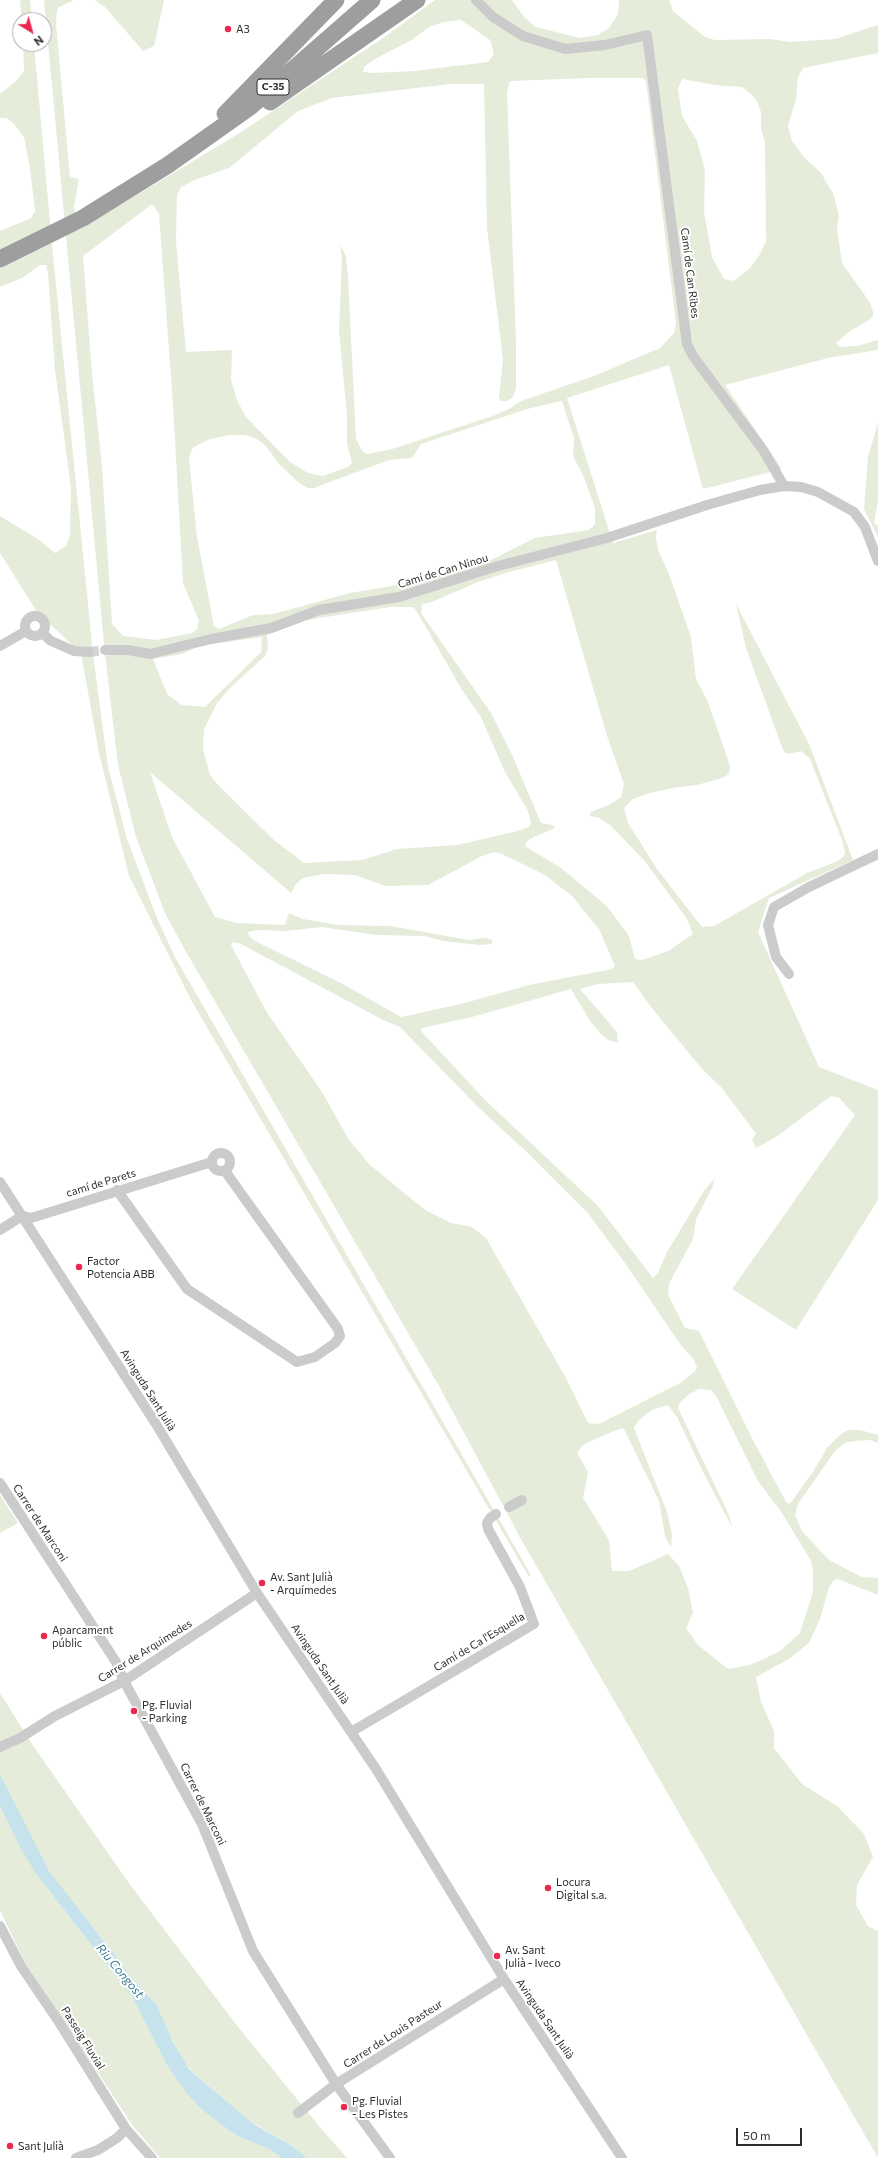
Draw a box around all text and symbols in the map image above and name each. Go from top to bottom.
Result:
north arrow [12,12,52,52]
place label: A3 [236,22,250,36]
marker: A3 [223,24,233,34]
text: N [32,34,46,49]
road number: C-35 [257,79,289,95]
street label: Camí de Can Ribes [678,227,702,319]
street label: Camí de Can Ninou [396,551,490,591]
street label: camí de Parets [65,1166,137,1200]
place label: Factor Potencia ABB [87,1254,155,1280]
marker: Factor Potencia ABB [74,1262,84,1272]
street label: Avinguda Sant Julià [117,1347,179,1433]
street label: Carrer de Marconi [10,1482,70,1564]
place label: Av. Sant Julià - Arquímedes [270,1570,337,1596]
marker: Av. Sant Julià - Arquímedes [257,1578,267,1588]
street label: Camí de Ca l'Esquella [431,1610,527,1674]
street label: Carrer de Arquimedes [96,1617,194,1685]
street label: Avinguda Sant Julià [288,1621,352,1707]
place label: Aparcament públic [52,1623,113,1649]
marker: Aparcament públic [39,1631,49,1641]
place label: Pg. Fluvial - Parking [142,1698,192,1724]
marker: Pg. Fluvial - Parking [129,1706,139,1716]
street label: Carrer de Marconi [177,1761,229,1847]
place label: Locura Digital s.a. [556,1875,607,1901]
marker: Locura Digital s.a. [543,1883,553,1893]
water label: Riu Congost [93,1941,147,2001]
place label: Av. Sant Julià - Iveco [505,1943,561,1969]
marker: Av. Sant Julià - Iveco [492,1951,502,1961]
street label: Avinguda Sant Julià [513,1976,577,2062]
street label: Carrer de Louis Pasteur [341,1997,445,2071]
street label: Passeig Fluvial [58,2004,108,2072]
place label: Pg. Fluvial - Les Pistes [352,2094,408,2120]
marker: Pg. Fluvial - Les Pistes [339,2102,349,2112]
scale bar [738,2120,804,2146]
text: 50 m [743,2128,771,2142]
place label: Sant Julià [18,2139,64,2153]
marker: Sant Julià [5,2141,15,2151]

